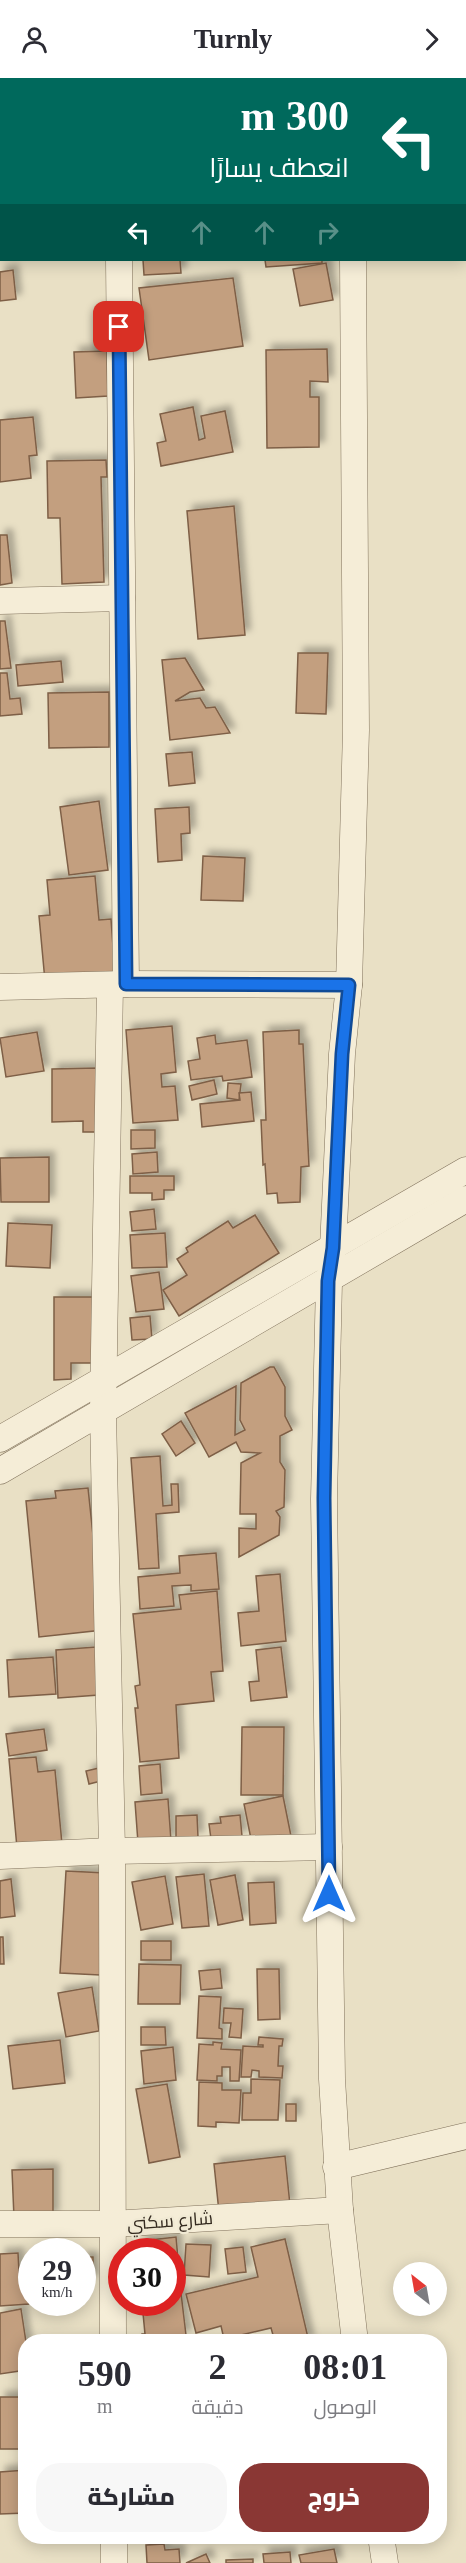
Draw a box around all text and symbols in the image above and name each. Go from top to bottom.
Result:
icon: person [18,23,51,56]
icon: forward [415,23,448,56]
text: Turnly [194,24,272,54]
text: 300 m [241,93,349,139]
icon: left [370,102,448,180]
text: انعطف يسارًا [209,153,349,183]
icon: left [122,216,155,249]
icon: ahead [185,216,218,249]
icon: ahead [248,216,281,249]
icon: right [311,216,344,249]
pin [93,301,144,352]
icon: arrive [102,310,135,343]
position arrow [297,1862,361,1926]
street label: شارع سكني [126,2208,214,2238]
speed limit sign: 30 [108,2238,186,2316]
text: 29 [42,2253,72,2286]
north arrow [393,2262,447,2316]
map controls [393,2262,447,2316]
text: km/h [42,2284,72,2300]
text: 2 [209,2347,227,2387]
text: 08:01 [303,2347,387,2387]
text: 590 [78,2354,132,2394]
text: m [97,2395,113,2417]
text: دقيقة [192,2396,244,2418]
text: الوصول [313,2396,377,2418]
button: مشاركة [36,2463,227,2532]
button: خروج [239,2463,429,2532]

